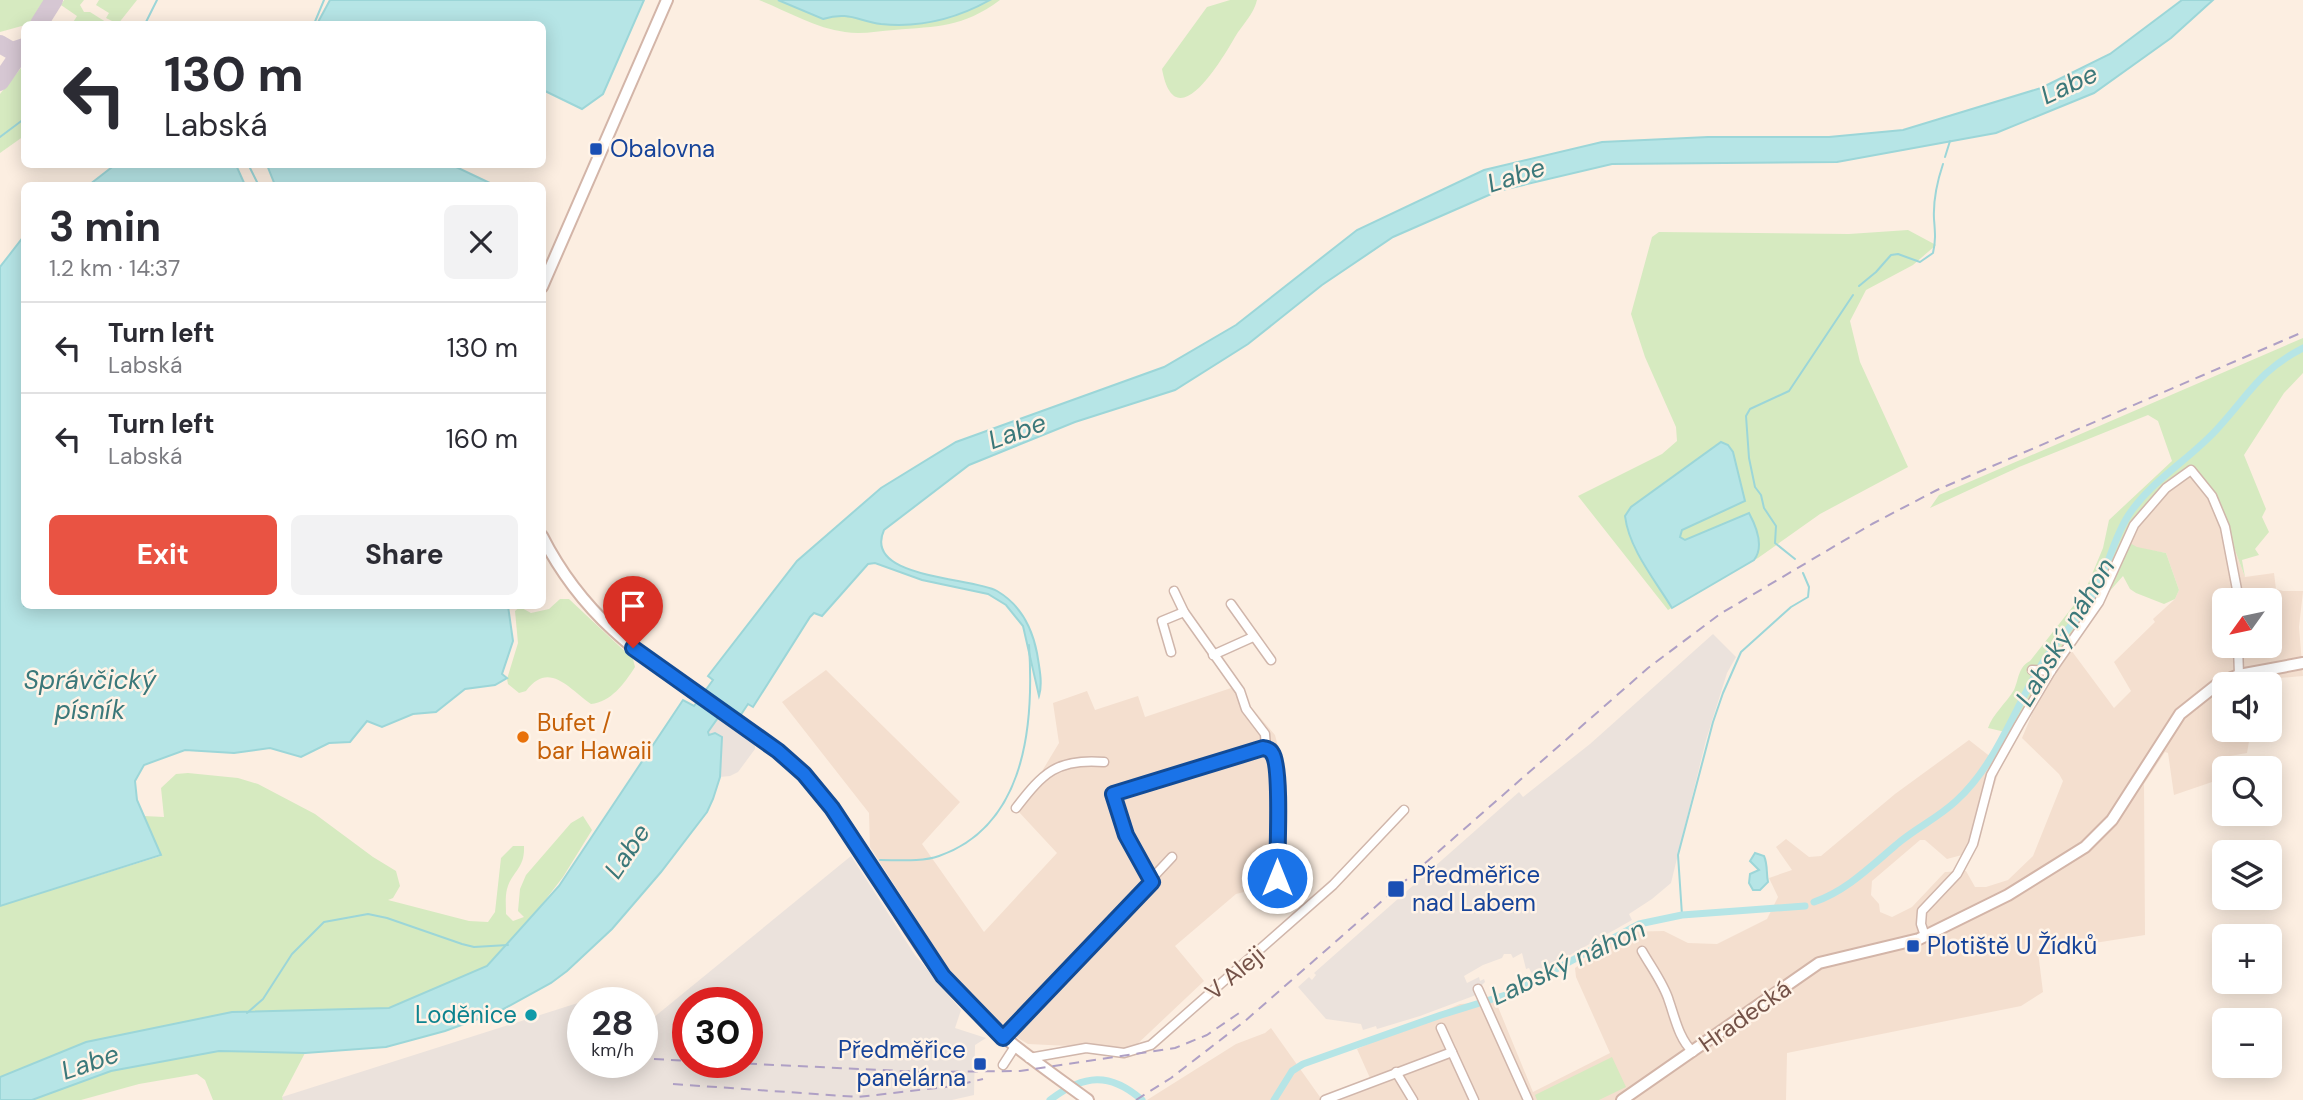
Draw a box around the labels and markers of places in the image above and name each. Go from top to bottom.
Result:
place label: Obalovna [610,133,715,164]
marker: Obalovna [588,141,604,157]
pin [603,576,663,648]
place label: Bufet / bar Hawaii [537,707,652,766]
marker: Bufet / bar Hawaii [515,729,531,745]
place label: Předměřice nad Labem [1412,859,1540,918]
marker: Předměřice nad Labem [1386,879,1406,899]
place label: Plotiště U Žídků [1927,930,2097,961]
marker: Plotiště U Žídků [1905,938,1921,954]
place label: Loděnice [415,999,517,1030]
marker: Loděnice [523,1007,539,1023]
place label: Předměřice panelárna [838,1034,966,1093]
marker: Předměřice panelárna [972,1056,988,1072]

